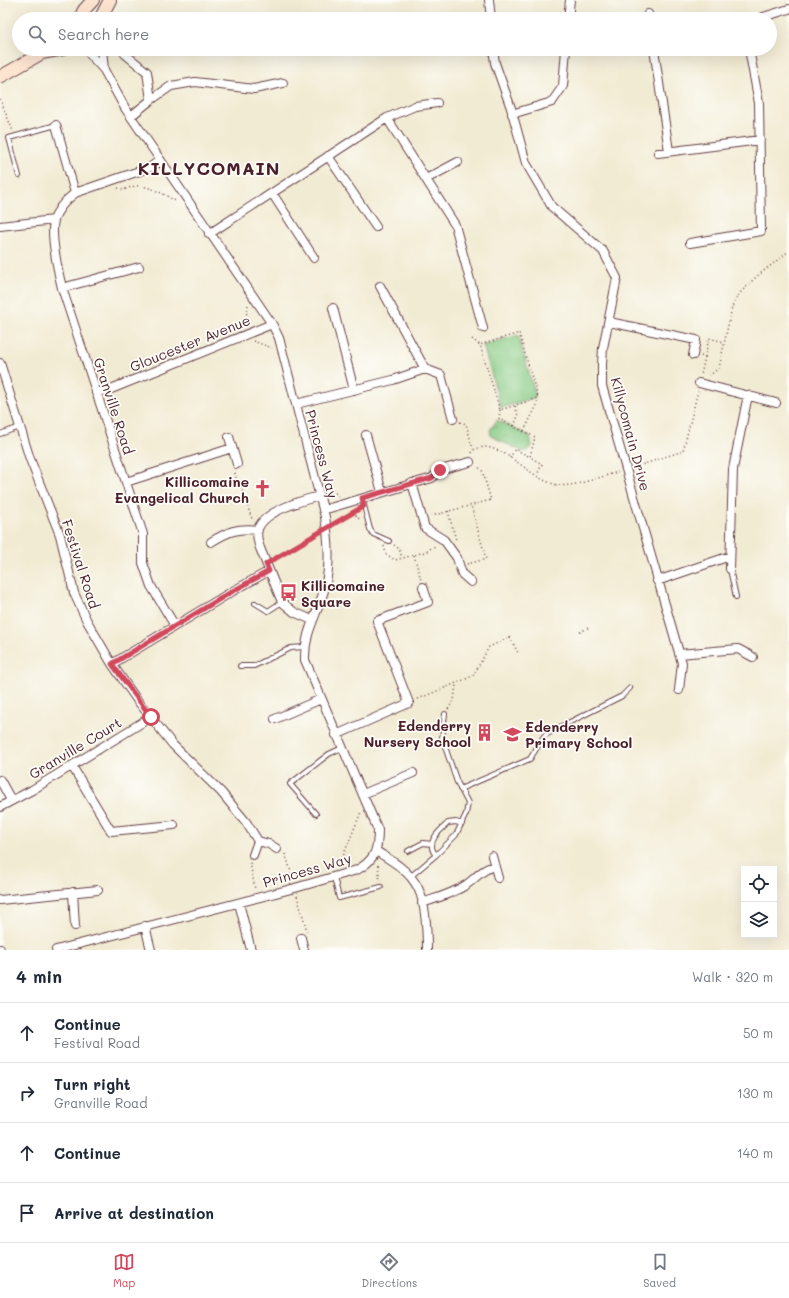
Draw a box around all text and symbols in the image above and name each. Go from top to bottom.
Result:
search box [12,12,777,56]
icon: search [26,23,48,45]
text: Search here [58,24,149,44]
district label: KILLYCOMAIN [138,156,280,180]
street label: Gloucester Avenue [127,310,253,376]
street label: Granville Road [89,355,139,457]
street label: Killycomain Drive [607,375,655,493]
street label: Princess Way [301,408,343,500]
route end [431,461,449,479]
place label: Killicomaine Evangelical Church [114,472,249,507]
church icon: Killicomaine Evangelical Church [252,479,272,499]
street label: Festival Road [58,517,104,611]
place label: Killicomaine Square [301,576,385,611]
bus stop icon: Killicomaine Square [278,583,298,603]
route start [142,708,160,726]
street label: Granville Court [25,713,125,783]
place label: Edenderry Nursery School [364,716,471,751]
place label: Edenderry Primary School [525,717,632,752]
building icon: Edenderry Nursery School [474,723,494,743]
school or university icon: Edenderry Primary School [502,724,522,744]
street label: Princess Way [261,848,353,892]
map controls [741,866,777,938]
button: locate [741,866,777,902]
button: layers [741,902,777,938]
text: 4 min [16,965,62,987]
text: Walk · 320 m [692,968,773,985]
text: Continue [54,1014,121,1034]
icon: ahead [16,1022,38,1044]
text: 50 m [743,1024,773,1041]
text: Festival Road [54,1034,140,1051]
text: Turn right [54,1074,131,1094]
icon: right [16,1082,38,1104]
text: 130 m [737,1084,773,1101]
text: Granville Road [54,1094,147,1111]
icon: ahead [16,1142,38,1164]
text: Continue [54,1143,121,1163]
text: 140 m [737,1144,773,1161]
icon: arrive [16,1202,38,1224]
text: Arrive at destination [54,1203,214,1223]
tab: Map [113,1251,135,1290]
tab: Directions [361,1251,417,1290]
tab: Saved [643,1251,676,1290]

